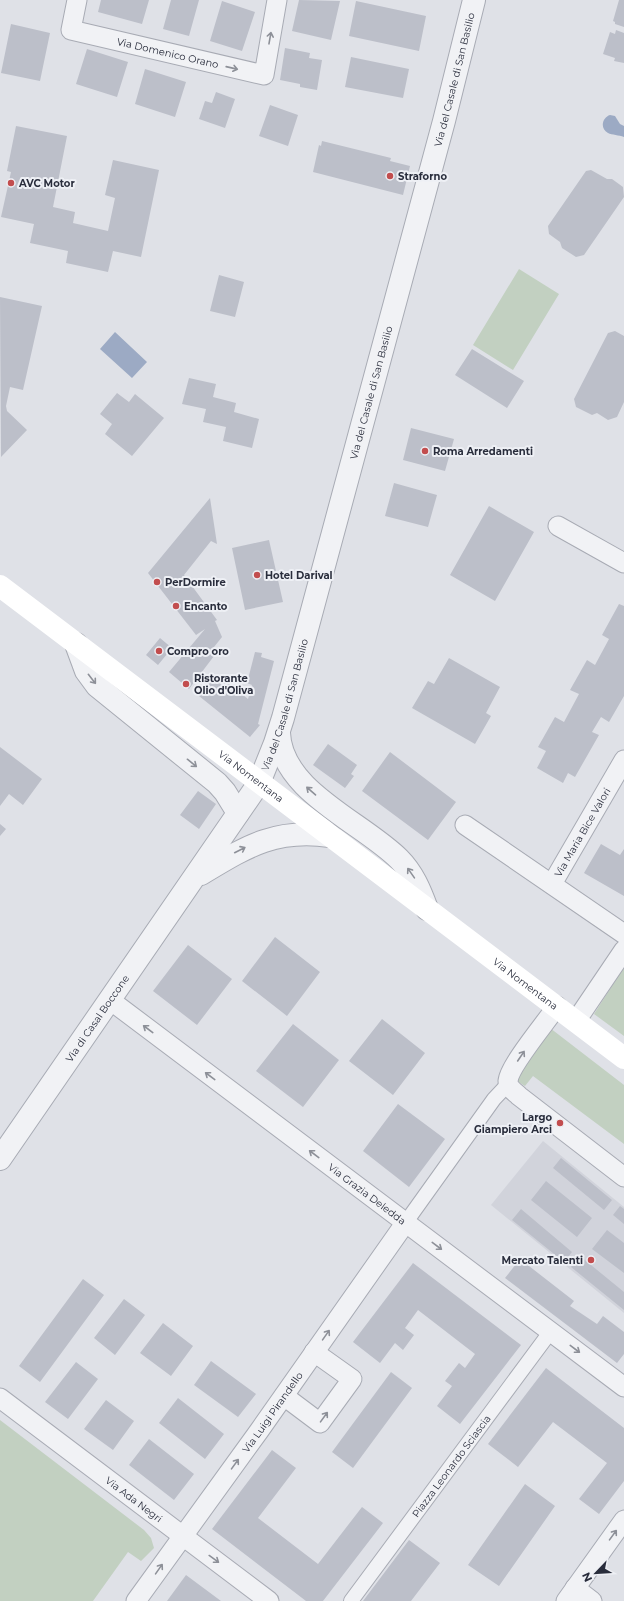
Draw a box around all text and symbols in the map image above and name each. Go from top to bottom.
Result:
street label: Via del Casale di San Basilio [431,11,477,148]
one-way arrow [266,31,274,44]
street label: Via Domenico Orano [116,34,220,71]
one-way arrow [225,64,238,72]
place label: Straforno [398,170,447,183]
marker: Straforno [385,171,395,181]
place label: AVC Motor [18,177,75,190]
marker: AVC Motor [6,178,16,188]
street label: Via del Casale di San Basilio [347,324,395,461]
place label: Roma Arredamenti [433,445,533,458]
marker: Roma Arredamenti [420,446,430,456]
place label: Hotel Darival [265,569,333,582]
marker: Hotel Darival [252,570,262,580]
place label: PerDormire [165,576,226,589]
marker: PerDormire [152,577,162,587]
place label: Encanto [184,600,228,613]
marker: Encanto [171,601,181,611]
street label: Via del Casale di San Basilio [258,637,311,773]
place label: Compro oro [167,645,229,658]
marker: Compro oro [154,646,164,656]
place label: Ristorante Olio d'Oliva [194,672,253,697]
one-way arrow [88,674,97,685]
marker: Ristorante Olio d'Oliva [181,679,191,689]
street label: Via Nomentana [216,747,286,805]
one-way arrow [186,758,197,767]
street label: Via Maria Bice Valori [551,785,613,879]
one-way arrow [306,786,316,796]
one-way arrow [234,846,246,854]
one-way arrow [407,868,415,879]
street label: Via Nomentana [490,955,561,1012]
street label: Via di Casal Boccone [62,972,132,1064]
one-way arrow [142,1024,153,1033]
one-way arrow [517,1051,525,1062]
one-way arrow [205,1072,216,1080]
place label: Largo Giampiero Arci [474,1111,552,1136]
marker: Largo Giampiero Arci [555,1118,565,1128]
one-way arrow [309,1150,320,1158]
street label: Via Grazia Deledda [326,1160,409,1227]
one-way arrow [432,1242,443,1250]
place label: Mercato Talenti [502,1254,583,1267]
marker: Mercato Talenti [586,1255,596,1265]
one-way arrow [322,1330,330,1341]
one-way arrow [569,1345,580,1353]
street label: Via Luigi Pirandello [239,1369,305,1455]
one-way arrow [320,1411,329,1422]
street label: Piazza Leonardo Sciascia [409,1412,493,1520]
one-way arrow [231,1459,239,1470]
street label: Via Ada Negri [103,1473,165,1525]
one-way arrow [609,1530,617,1541]
north arrow [576,1553,616,1593]
one-way arrow [208,1555,219,1564]
one-way arrow [155,1564,163,1575]
text: N [579,1570,595,1584]

